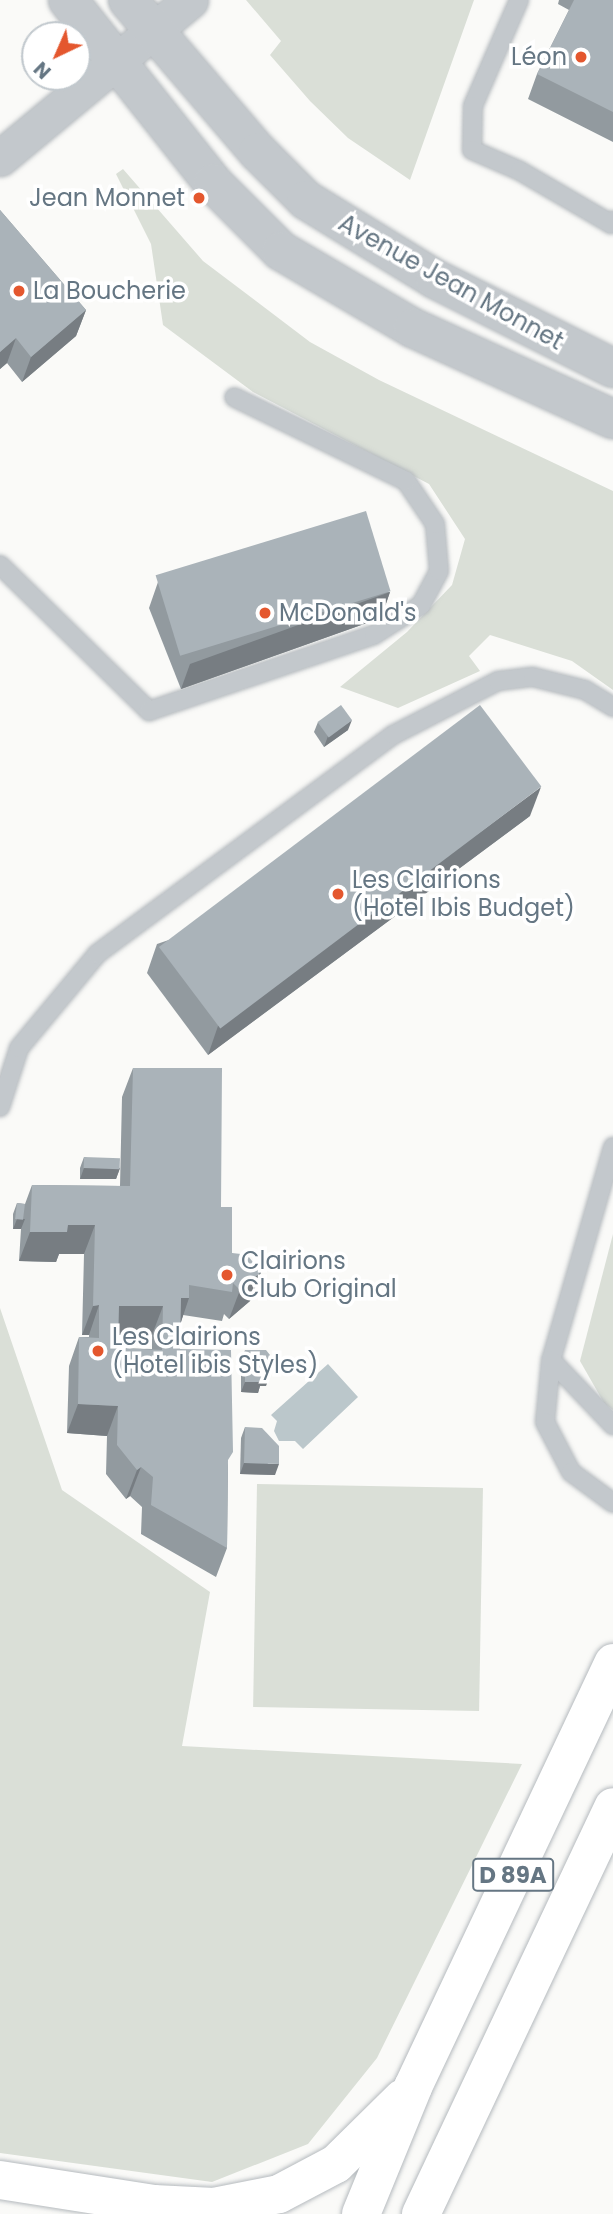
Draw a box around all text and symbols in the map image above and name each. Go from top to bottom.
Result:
north arrow [21,21,91,91]
place label: Léon [511,43,567,71]
marker: Léon [573,49,589,65]
text: N [28,55,57,85]
place label: Jean Monnet [29,184,185,212]
marker: Jean Monnet [191,190,207,206]
street label: Avenue Jean Monnet [334,208,568,356]
place label: La Boucherie [33,277,186,305]
marker: La Boucherie [11,283,27,299]
place label: McDonald's [279,599,417,627]
marker: McDonald's [257,605,273,621]
place label: Les Clairions (Hotel Ibis Budget) [352,866,575,922]
marker: Les Clairions (Hotel Ibis Budget) [330,886,346,902]
place label: Clairions Club Original [241,1247,397,1303]
marker: Clairions Club Original [219,1267,235,1283]
place label: Les Clairions (Hotel ibis Styles) [112,1323,318,1379]
marker: Les Clairions (Hotel ibis Styles) [90,1343,106,1359]
road number: D 89A [471,1856,555,1894]

